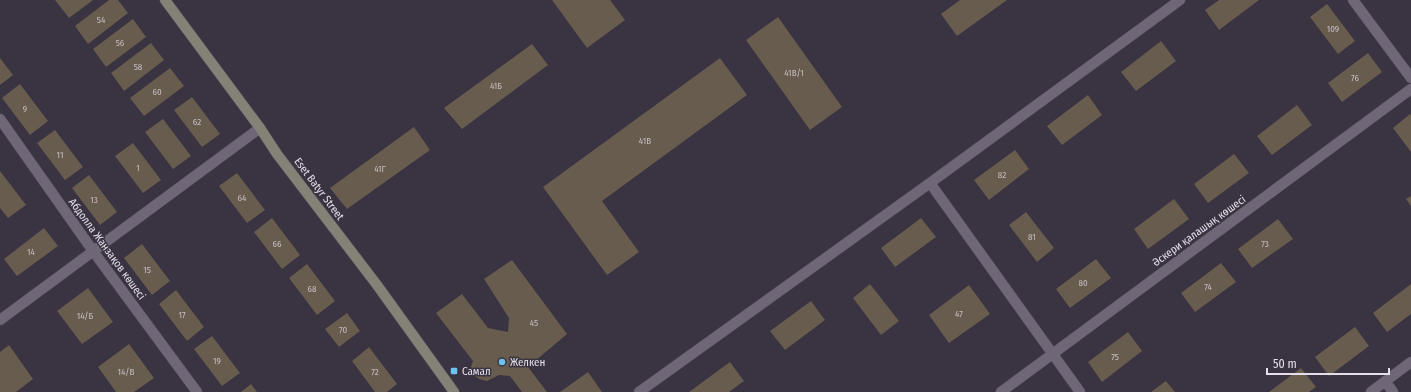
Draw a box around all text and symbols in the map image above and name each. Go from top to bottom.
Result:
house number: 54 [97,15,106,25]
house number: 109 [1327,24,1339,34]
house number: 56 [116,38,125,48]
house number: 58 [134,62,143,72]
house number: 41В/1 [784,68,804,78]
house number: 76 [1351,73,1359,83]
house number: 41Б [490,81,502,91]
house number: 60 [152,87,162,97]
house number: 9 [23,104,27,114]
house number: 62 [193,117,201,127]
house number: 41В [639,136,651,146]
house number: 11 [57,150,63,160]
street label: Eset Batyr Street [291,155,347,223]
house number: 1 [136,163,140,173]
house number: 41Г [374,164,387,174]
house number: 82 [998,170,1006,180]
house number: 64 [238,193,247,203]
street label: Әскери қалашық көшесі [1150,193,1248,269]
house number: 13 [90,195,98,205]
street label: Абдолла Жанзақов көшесі [66,196,148,302]
house number: 81 [1028,232,1036,242]
house number: 66 [273,239,282,249]
house number: 73 [1261,239,1269,249]
house number: 14 [27,247,36,257]
house number: 15 [143,265,151,275]
house number: 80 [1078,278,1088,288]
house number: 74 [1204,282,1212,292]
house number: 68 [308,284,317,294]
house number: 47 [955,309,963,319]
house number: 17 [178,310,186,320]
house number: 14/Б [77,311,94,321]
house number: 45 [530,318,538,328]
house number: 70 [339,325,347,335]
scale bar [1267,350,1389,376]
house number: 75 [1111,352,1119,362]
house number: 19 [213,356,221,366]
place label: Желкен [510,356,545,369]
marker: Желкен [497,357,507,367]
text: 50 m [1273,357,1297,371]
place label: Самал [462,365,491,378]
marker: Самал [449,366,459,376]
house number: 14/В [118,367,134,377]
house number: 72 [371,367,379,377]

